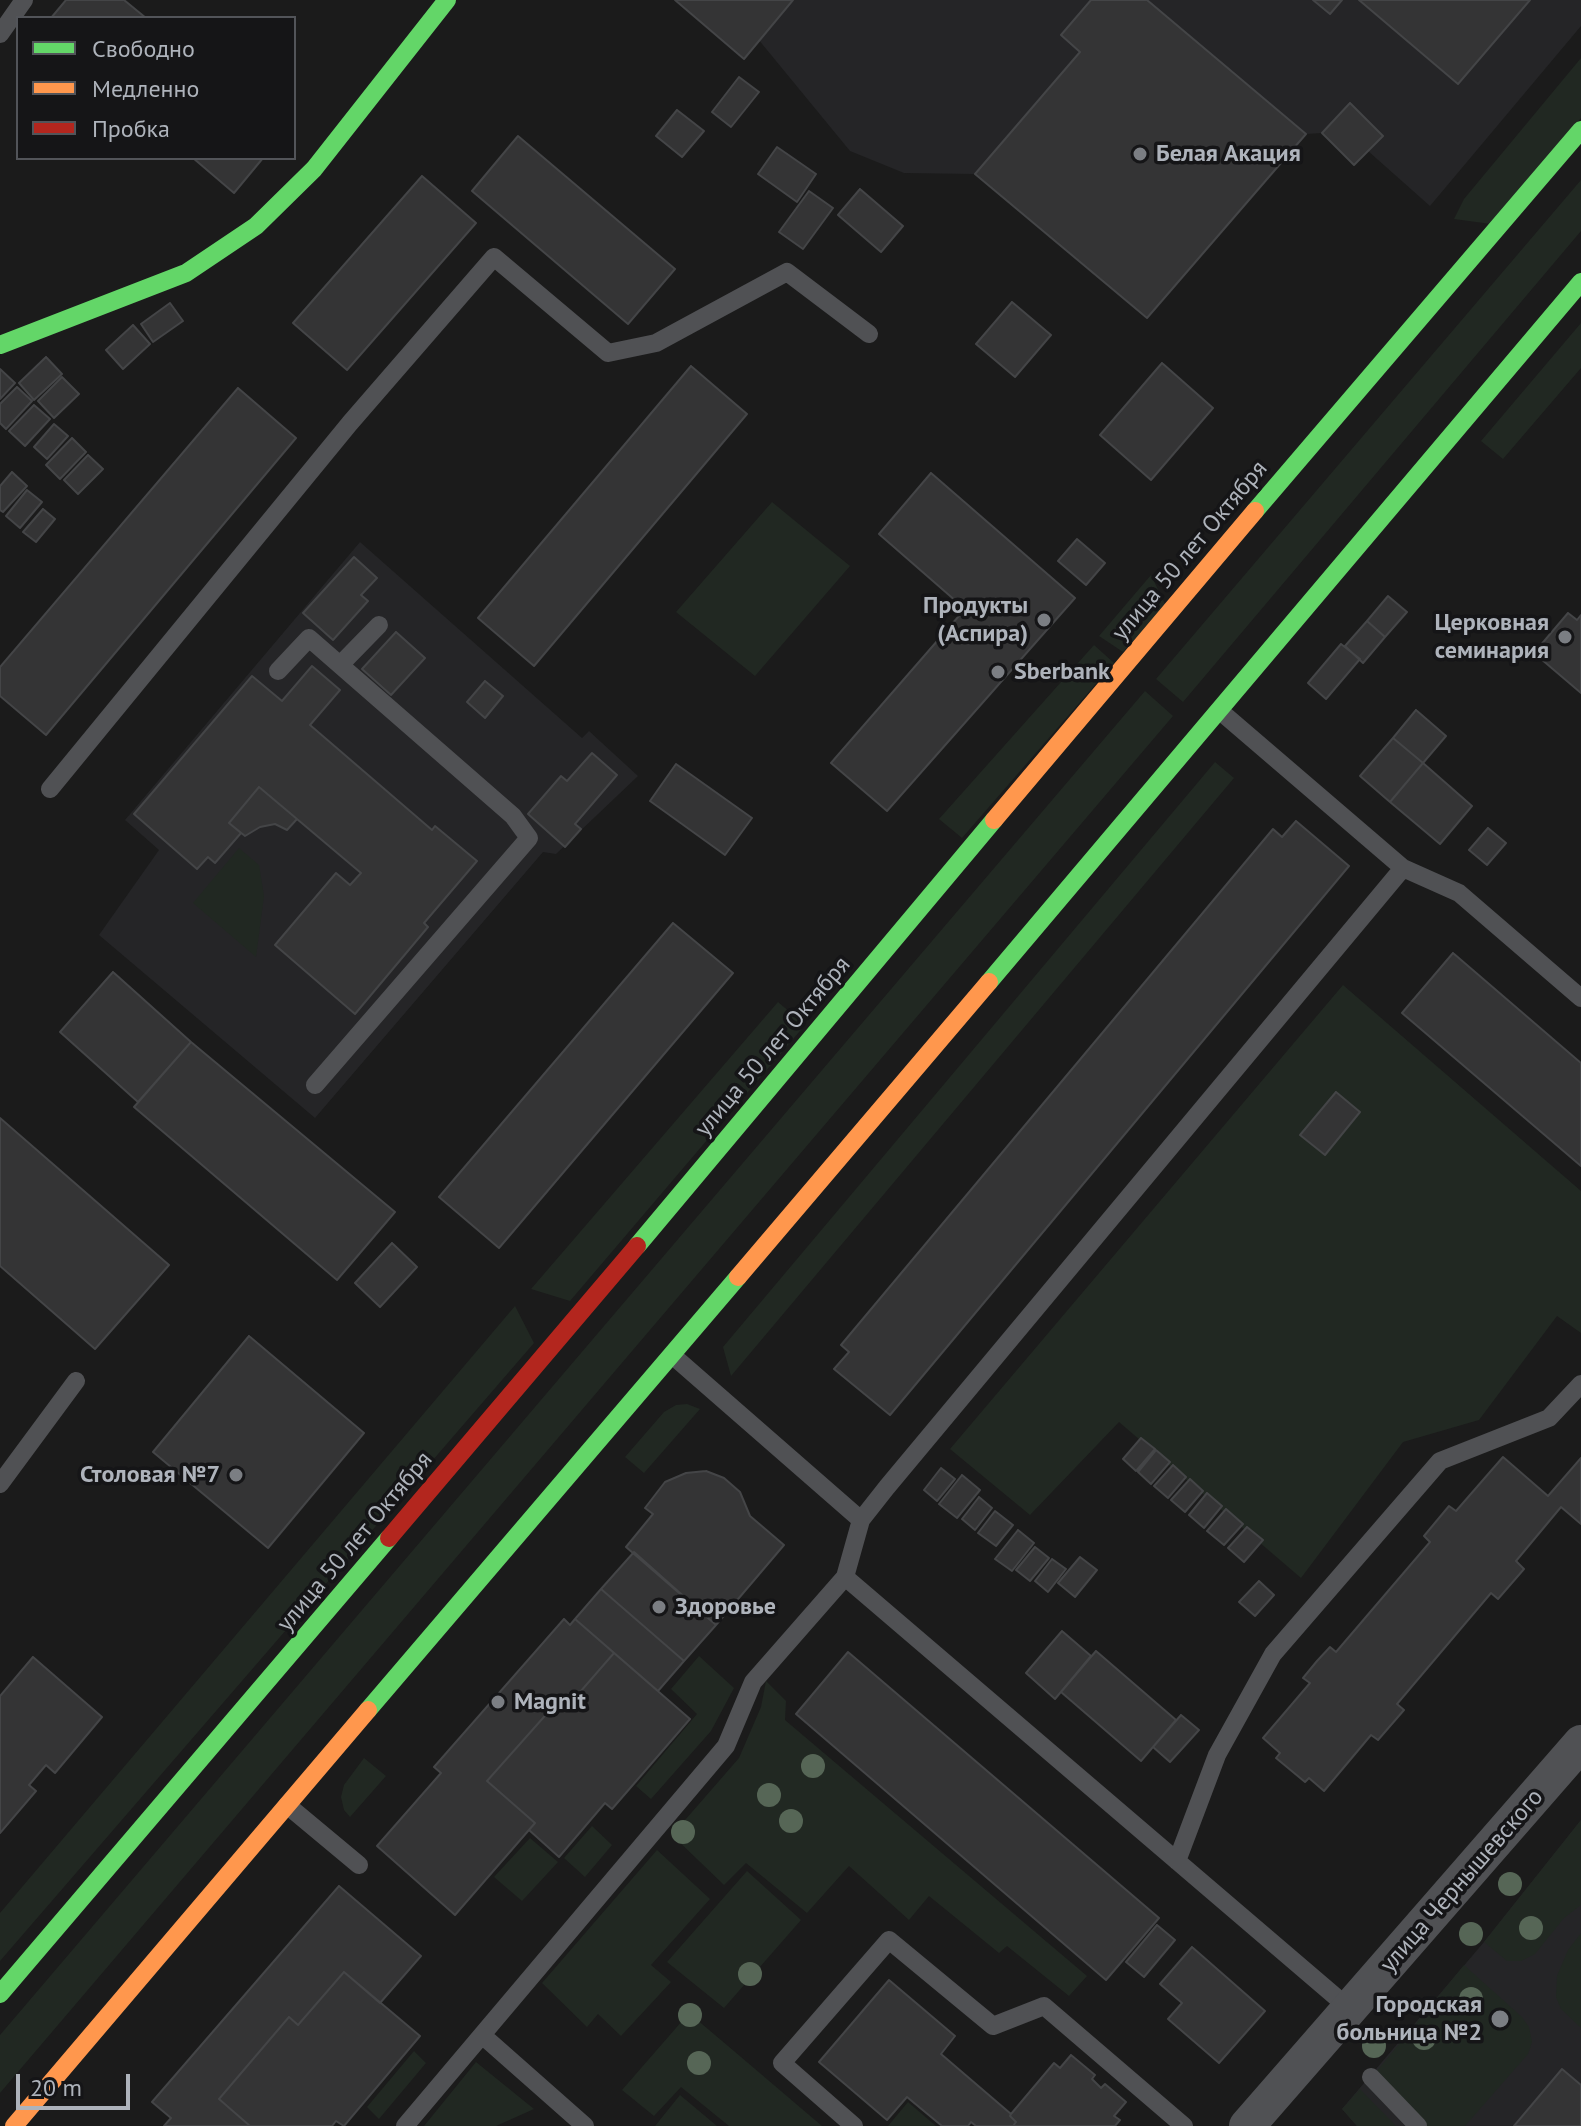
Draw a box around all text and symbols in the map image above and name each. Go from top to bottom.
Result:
legend [16,16,296,160]
text: Свободно [92,33,195,64]
text: Медленно [92,73,199,104]
text: Пробка [92,113,170,144]
place label: Белая Акация [1156,140,1301,168]
marker: Белая Акация [1131,145,1149,163]
street label: улица 50 лет Октября [1106,455,1274,647]
place label: Продукты (Аспира) [923,592,1028,648]
place label: Церковная семинария [1435,609,1549,665]
marker: Продукты (Аспира) [1035,611,1053,629]
marker: Церковная семинария [1556,628,1574,646]
place label: Sberbank [1014,658,1110,686]
marker: Sberbank [989,663,1007,681]
street label: улица 50 лет Октября [689,951,857,1143]
street label: улица 50 лет Октября [271,1446,439,1638]
place label: Столовая №7 [80,1461,220,1489]
marker: Столовая №7 [227,1466,245,1484]
place label: Здоровье [675,1593,776,1621]
marker: Здоровье [650,1598,668,1616]
place label: Magnit [514,1688,586,1716]
marker: Magnit [489,1693,507,1711]
street label: улица Чернышевского [1374,1783,1550,1979]
place label: Городская больница №2 [1336,1991,1482,2047]
marker: Городская больница №2 [1489,2008,1511,2030]
scale bar [20,2058,134,2108]
text: 20 m [30,2072,82,2103]

